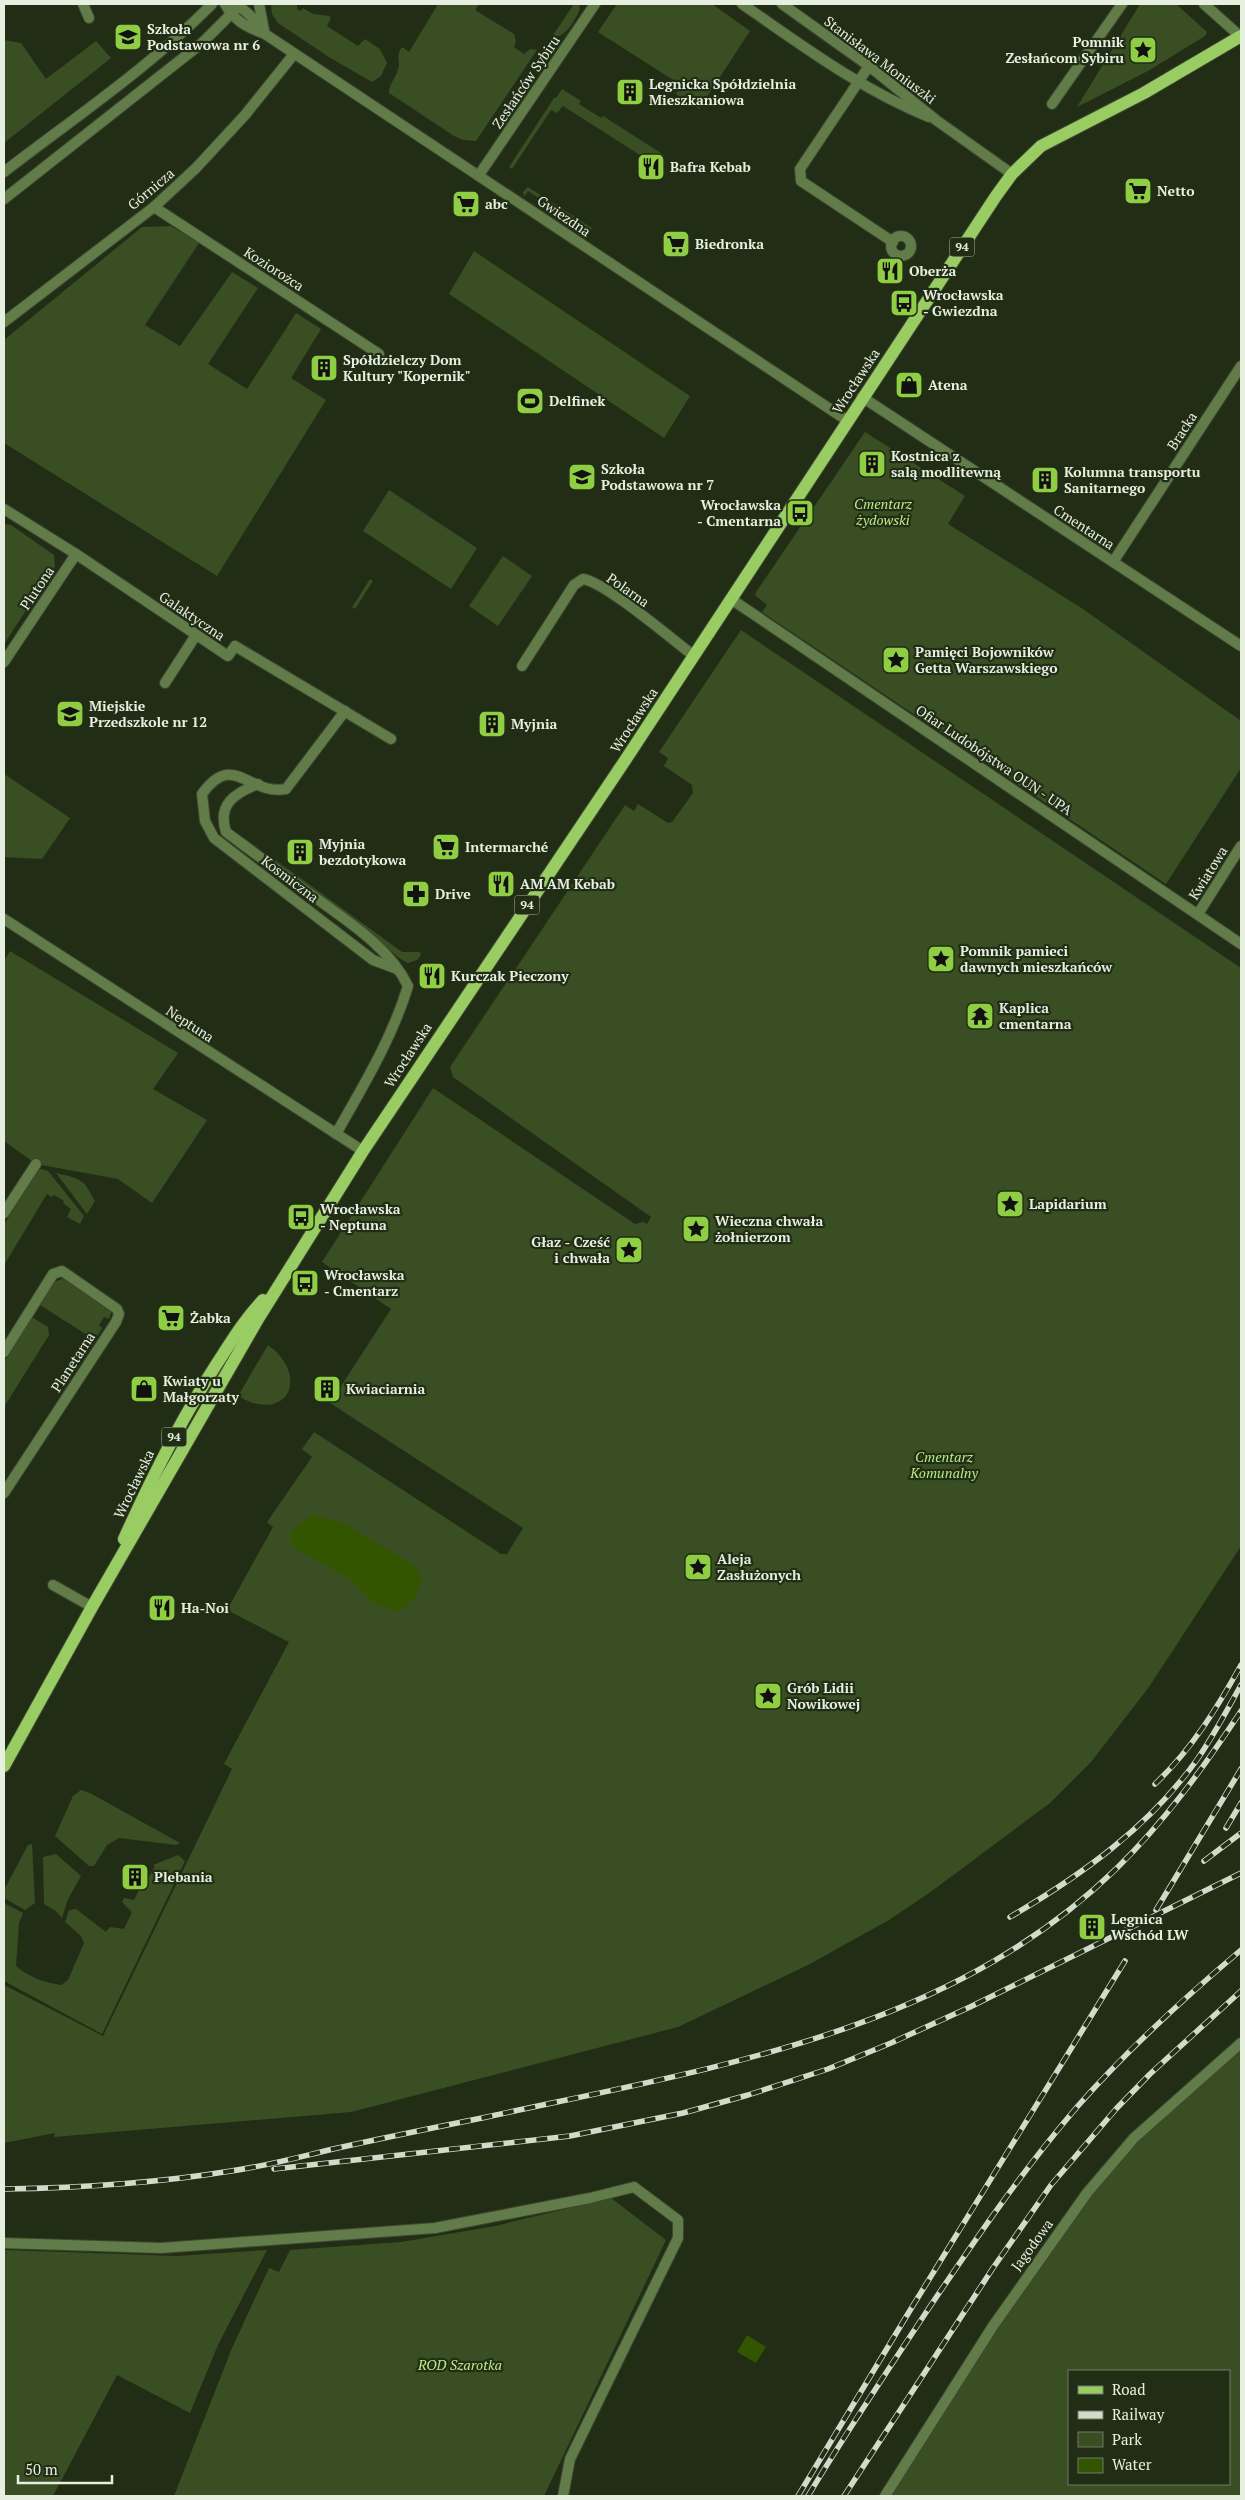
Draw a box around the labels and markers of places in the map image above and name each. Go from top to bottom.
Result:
place label: Szkoła Podstawowa nr 6 [147,19,260,54]
school or university icon: Szkoła Podstawowa nr 6 [113,22,143,52]
place label: Pomnik Zesłańcom Sybiru [1005,32,1125,67]
place icon: Pomnik Zesłańcom Sybiru [1128,35,1158,65]
place label: Legnicka Spółdzielnia Mieszkaniowa [649,74,796,109]
building icon: Legnicka Spółdzielnia Mieszkaniowa [615,77,645,107]
restaurant icon: Bafra Kebab [636,152,666,182]
place label: Bafra Kebab [670,157,751,176]
supermarket icon: Netto [1123,176,1153,206]
place label: Netto [1157,181,1195,200]
supermarket icon: abc [451,189,481,219]
place label: abc [485,194,508,213]
supermarket icon: Biedronka [661,229,691,259]
place label: Biedronka [695,234,764,253]
restaurant icon: Oberża [875,256,905,286]
place label: Oberża [909,261,956,280]
place label: Wrocławska - Gwiezdna [923,285,1004,320]
bus stop icon: Wrocławska - Gwiezdna [889,288,919,318]
place label: Spółdzielczy Dom Kultury "Kopernik" [343,350,471,385]
building icon: Spółdzielczy Dom Kultury "Kopernik" [309,353,339,383]
shop icon: Atena [894,370,924,400]
place label: Atena [928,375,968,394]
sports icon: Delfinek [515,386,545,416]
place label: Delfinek [549,391,606,410]
place label: Kostnica z salą modlitewną [891,446,1001,481]
building icon: Kostnica z salą modlitewną [857,449,887,479]
place label: Szkoła Podstawowa nr 7 [601,459,714,494]
school or university icon: Szkoła Podstawowa nr 7 [567,462,597,492]
place label: Kolumna transportu Sanitarnego [1064,462,1201,497]
building icon: Kolumna transportu Sanitarnego [1030,465,1060,495]
place label: Wrocławska - Cmentarna [697,495,781,530]
bus stop icon: Wrocławska - Cmentarna [785,498,815,528]
place label: Pamięci Bojowników Getta Warszawskiego [915,642,1058,677]
place icon: Pamięci Bojowników Getta Warszawskiego [881,645,911,675]
place label: Miejskie Przedszkole nr 12 [89,696,207,731]
school or university icon: Miejskie Przedszkole nr 12 [55,699,85,729]
building icon: Myjnia [477,709,507,739]
place label: Myjnia [511,714,558,733]
supermarket icon: Intermarché [431,832,461,862]
place label: Myjnia bezdotykowa [318,834,406,869]
building icon: Myjnia bezdotykowa [285,837,315,867]
place label: Intermarché [465,837,549,856]
restaurant icon: AM AM Kebab [486,869,516,899]
place label: AM AM Kebab [520,874,615,893]
pharmacy icon: Drive [401,879,431,909]
place label: Drive [435,884,471,903]
place label: Pomnik pamieci dawnych mieszkańców [960,941,1113,976]
place icon: Pomnik pamieci dawnych mieszkańców [926,944,956,974]
restaurant icon: Kurczak Pieczony [417,961,447,991]
place label: Kurczak Pieczony [451,966,569,985]
place label: Kaplica cmentarna [999,998,1072,1033]
temple icon: Kaplica cmentarna [965,1001,995,1031]
place icon: Lapidarium [995,1189,1025,1219]
place label: Lapidarium [1029,1194,1107,1213]
place label: Wrocławska - Neptuna [320,1199,401,1234]
bus stop icon: Wrocławska - Neptuna [286,1202,316,1232]
place label: Wieczna chwała żołnierzom [715,1211,823,1246]
place icon: Wieczna chwała żołnierzom [681,1214,711,1244]
place label: Głaz - Cześć i chwała [531,1232,610,1267]
place icon: Głaz - Cześć i chwała [614,1235,644,1265]
place label: Wrocławska - Cmentarz [324,1265,405,1300]
bus stop icon: Wrocławska - Cmentarz [290,1268,320,1298]
supermarket icon: Żabka [156,1303,186,1333]
place label: Żabka [190,1308,231,1327]
place label: Kwiaty u Małgorzaty [163,1371,239,1406]
shop icon: Kwiaty u Małgorzaty [129,1374,159,1404]
building icon: Kwiaciarnia [312,1374,342,1404]
place label: Kwiaciarnia [346,1379,425,1398]
place label: Aleja Zasłużonych [717,1549,801,1584]
place icon: Aleja Zasłużonych [683,1552,713,1582]
restaurant icon: Ha-Noi [147,1593,177,1623]
place label: Ha-Noi [181,1598,229,1617]
place label: Grób Lidii Nowikowej [787,1678,860,1713]
place icon: Grób Lidii Nowikowej [753,1681,783,1711]
building icon: Plebania [120,1862,150,1892]
place label: Plebania [154,1867,213,1886]
place label: Legnica Wschód LW [1111,1909,1189,1944]
building icon: Legnica Wschód LW [1077,1912,1107,1942]

